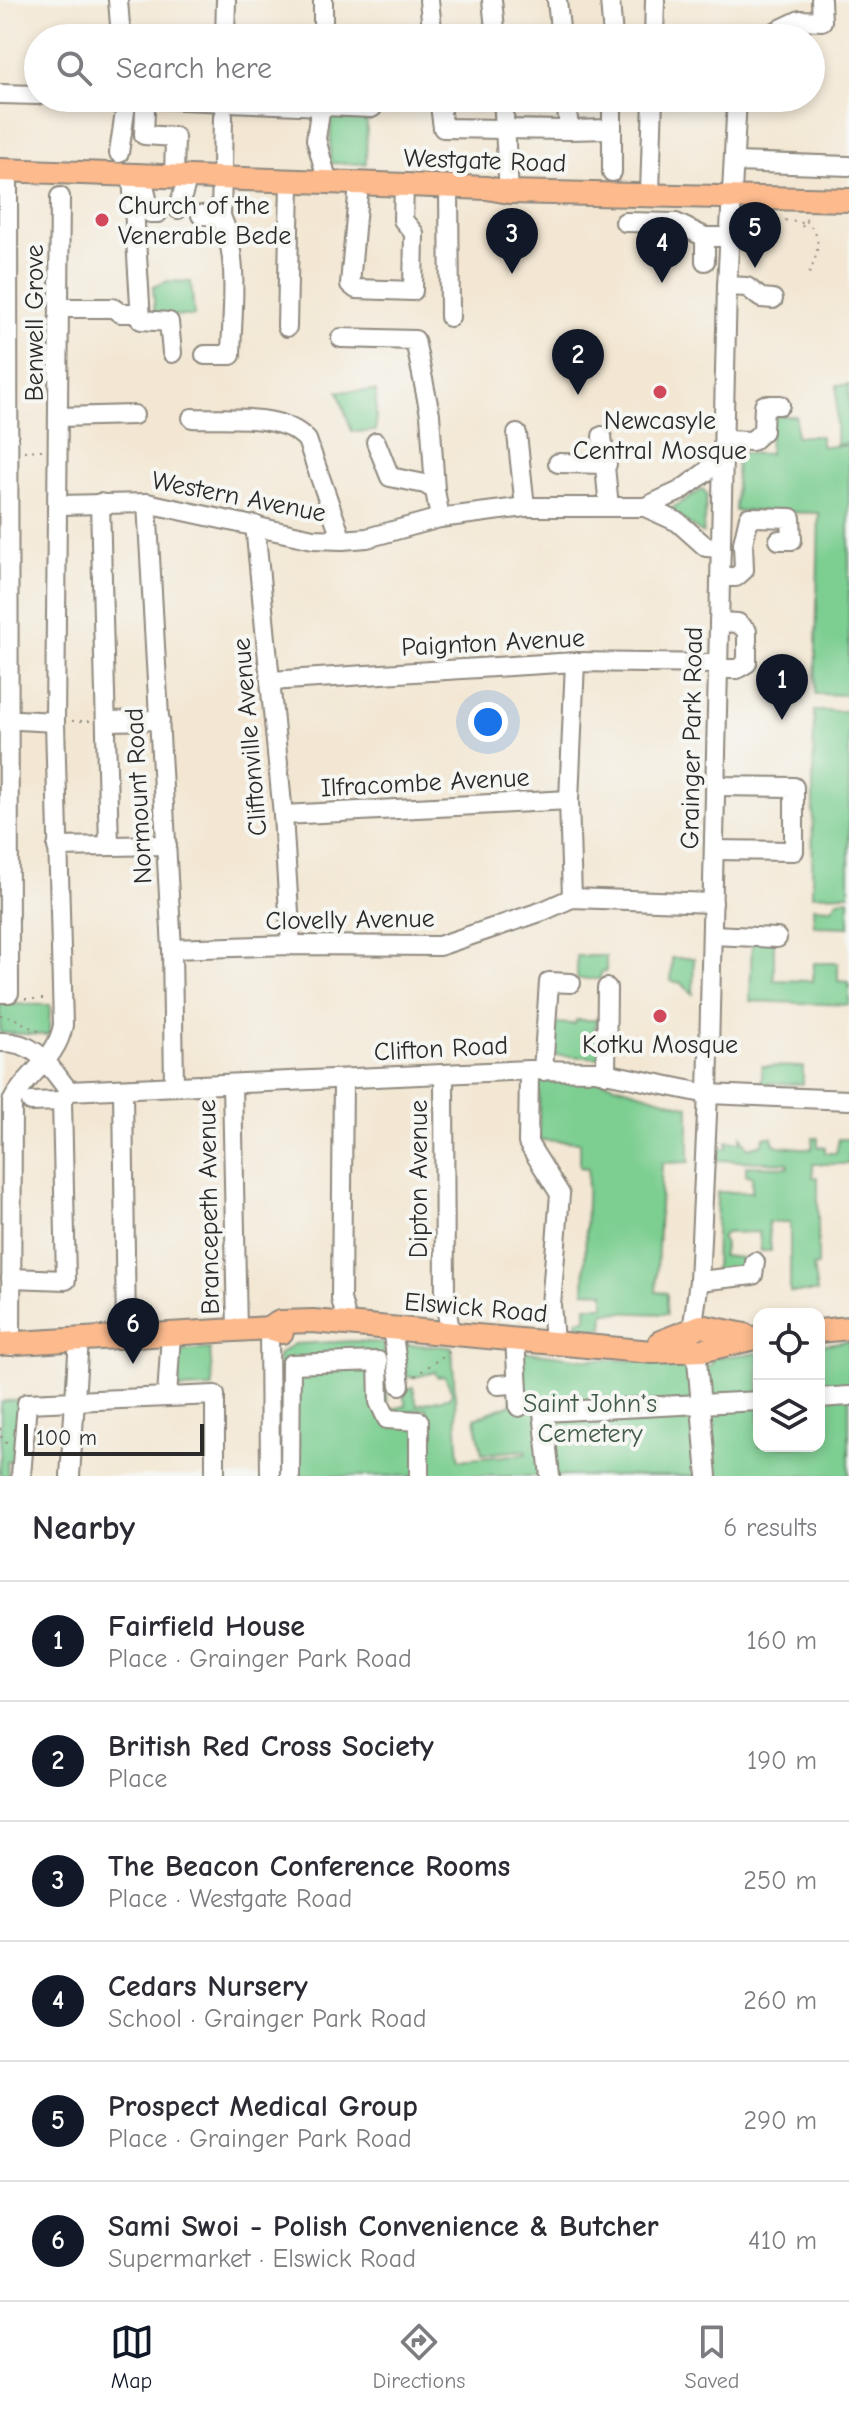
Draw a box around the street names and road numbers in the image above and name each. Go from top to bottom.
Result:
street label: Westgate Road [403,143,567,179]
street label: Benwell Grove [20,244,50,402]
street label: Western Avenue [149,465,328,529]
street label: Paignton Avenue [401,623,586,663]
street label: Grainger Park Road [675,626,709,850]
street label: Cliftonville Avenue [226,637,274,837]
street label: Normount Road [119,707,159,885]
street label: Ilfracombe Avenue [320,763,530,803]
street label: Clovelly Avenue [265,904,435,936]
street label: Clifton Road [373,1031,509,1067]
street label: Brancepeth Avenue [192,1099,226,1315]
street label: Dipton Avenue [404,1100,434,1258]
street label: Elswick Road [403,1287,549,1329]

